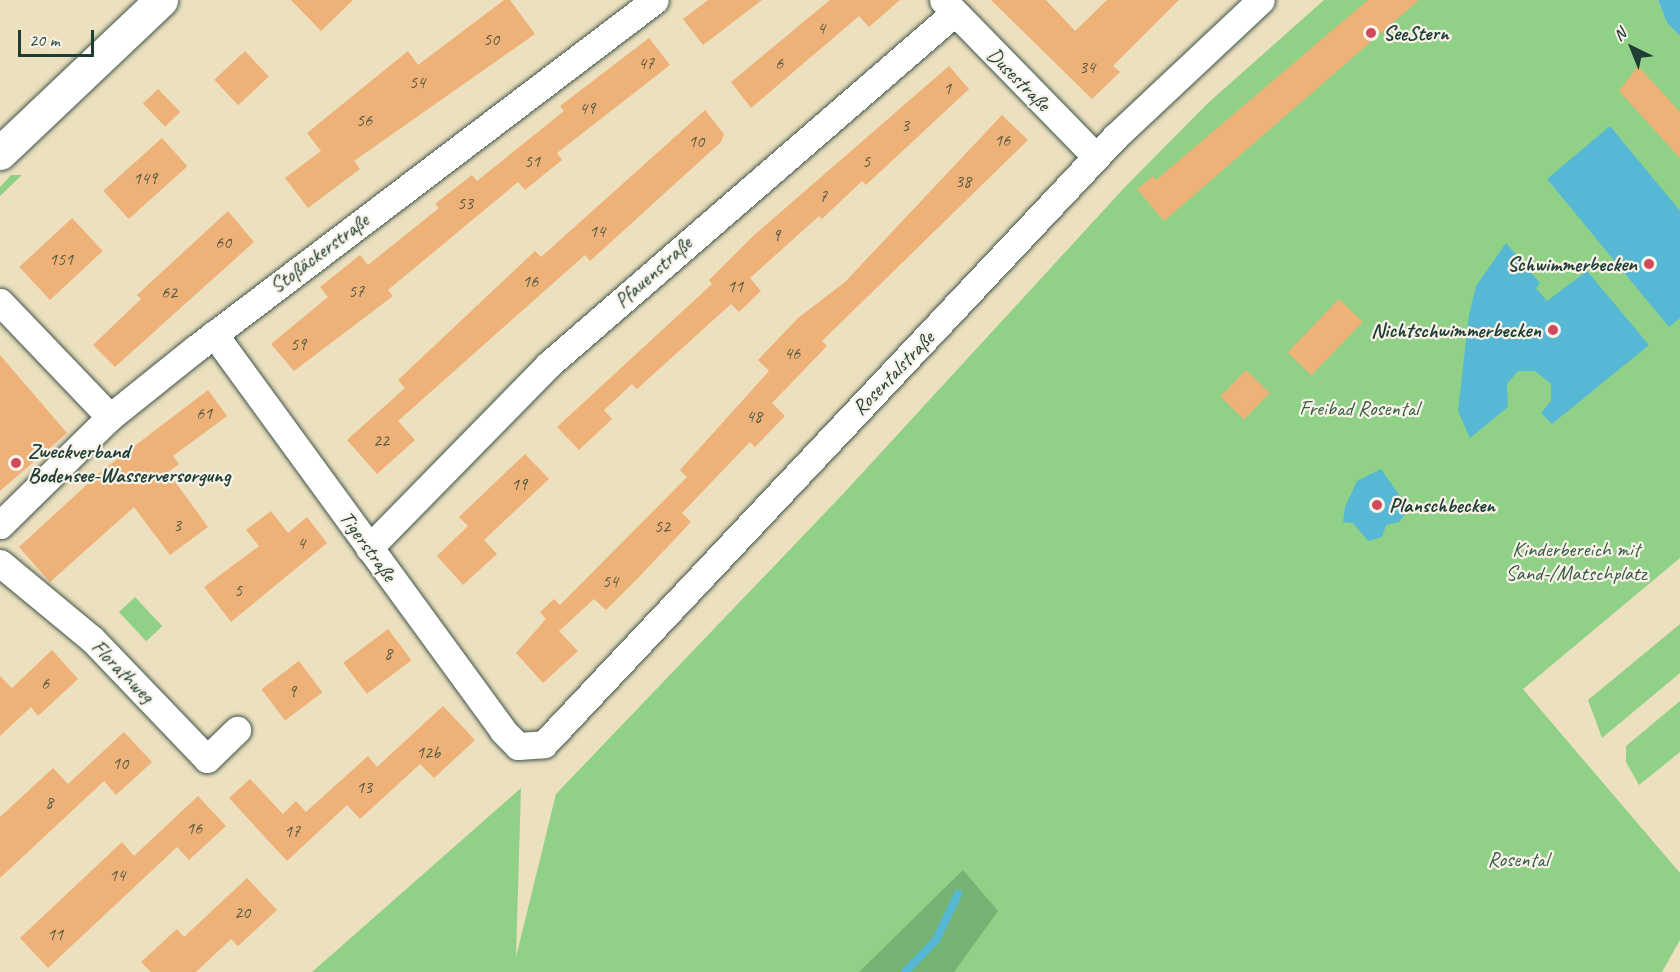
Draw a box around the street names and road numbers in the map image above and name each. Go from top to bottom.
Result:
street label: Dusestraße [982,42,1056,116]
street label: Stoßäckerstraße [265,208,373,298]
street label: Pfauenstraße [609,231,697,313]
street label: Rosentalstraße [847,326,939,420]
street label: Tigerstraße [334,506,402,586]
street label: Florathweg [86,634,160,708]

